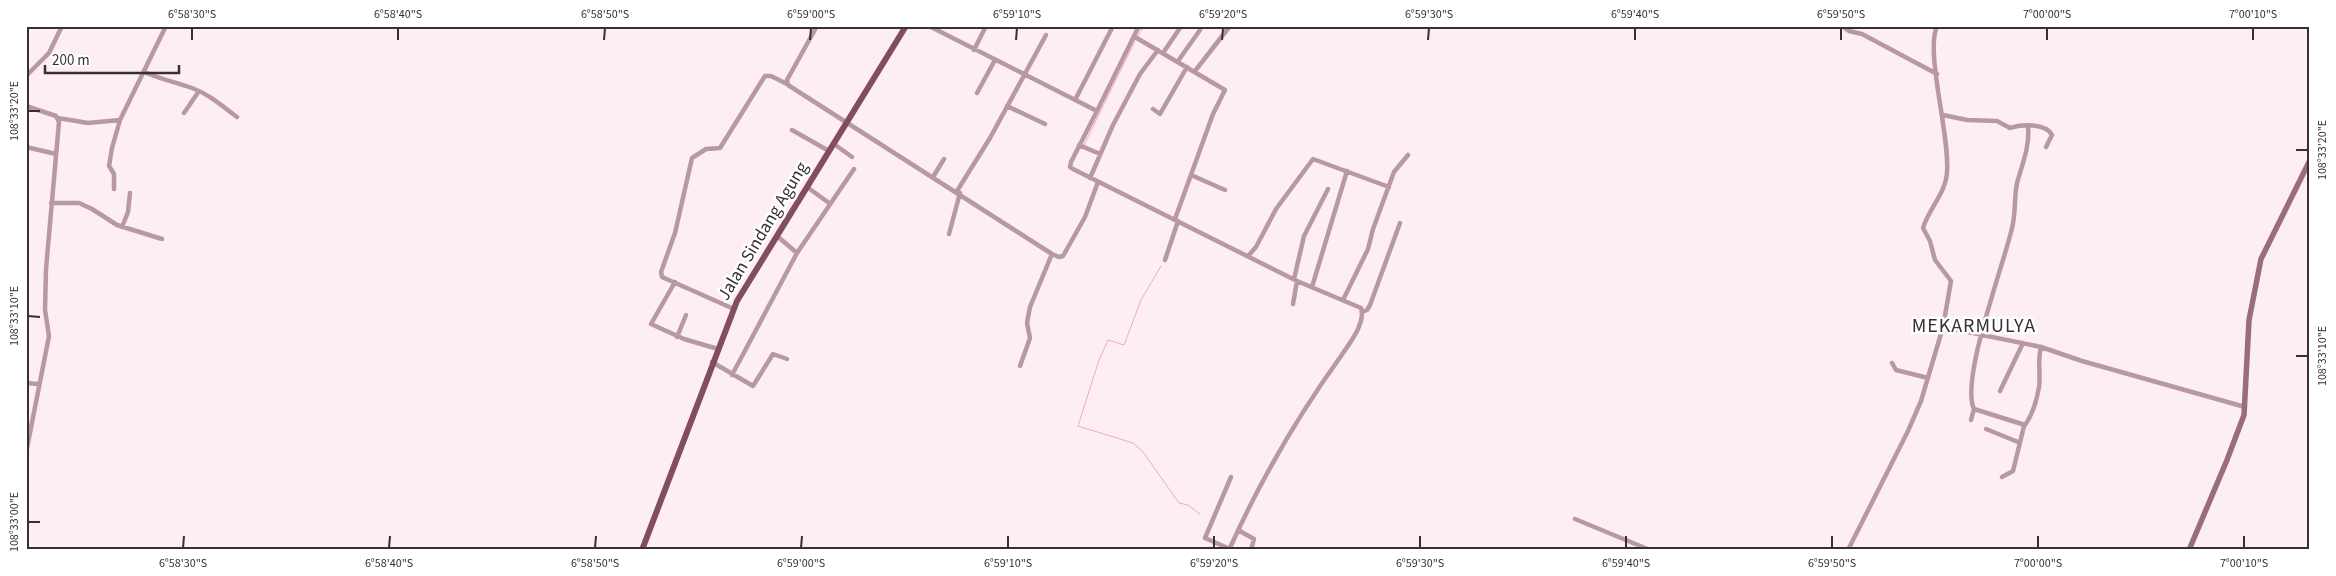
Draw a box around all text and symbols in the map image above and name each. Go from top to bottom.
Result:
text: 6°58'30"S [168,6,216,23]
text: 6°58'40"S [374,6,422,23]
text: 6°58'50"S [581,6,629,23]
text: 6°59'00"S [787,6,835,23]
text: 6°59'10"S [993,6,1041,23]
text: 6°59'20"S [1199,6,1247,23]
text: 6°59'30"S [1405,6,1453,23]
text: 6°59'40"S [1611,6,1659,23]
text: 6°59'50"S [1817,6,1865,23]
text: 7°00'00"S [2023,6,2071,23]
text: 7°00'10"S [2229,6,2277,23]
scale bar [45,42,179,74]
text: 200 m [52,50,90,71]
text: 108°33'20"E [6,81,23,141]
text: 108°33'20"E [2314,120,2331,180]
street label: Jalan Sindang Agung [712,157,814,305]
text: 108°33'10"E [6,286,23,346]
district label: MEKARMULYA [1912,312,2036,340]
text: 108°33'10"E [2314,326,2331,386]
text: 108°33'00"E [6,492,23,552]
text: 6°58'30"S [159,555,207,572]
text: 6°58'40"S [365,555,413,572]
text: 6°58'50"S [571,555,619,572]
text: 6°59'00"S [777,555,825,572]
text: 6°59'10"S [984,555,1032,572]
text: 6°59'20"S [1190,555,1238,572]
text: 6°59'30"S [1396,555,1444,572]
text: 6°59'40"S [1602,555,1650,572]
text: 6°59'50"S [1808,555,1856,572]
text: 7°00'00"S [2014,555,2062,572]
text: 7°00'10"S [2220,555,2268,572]

